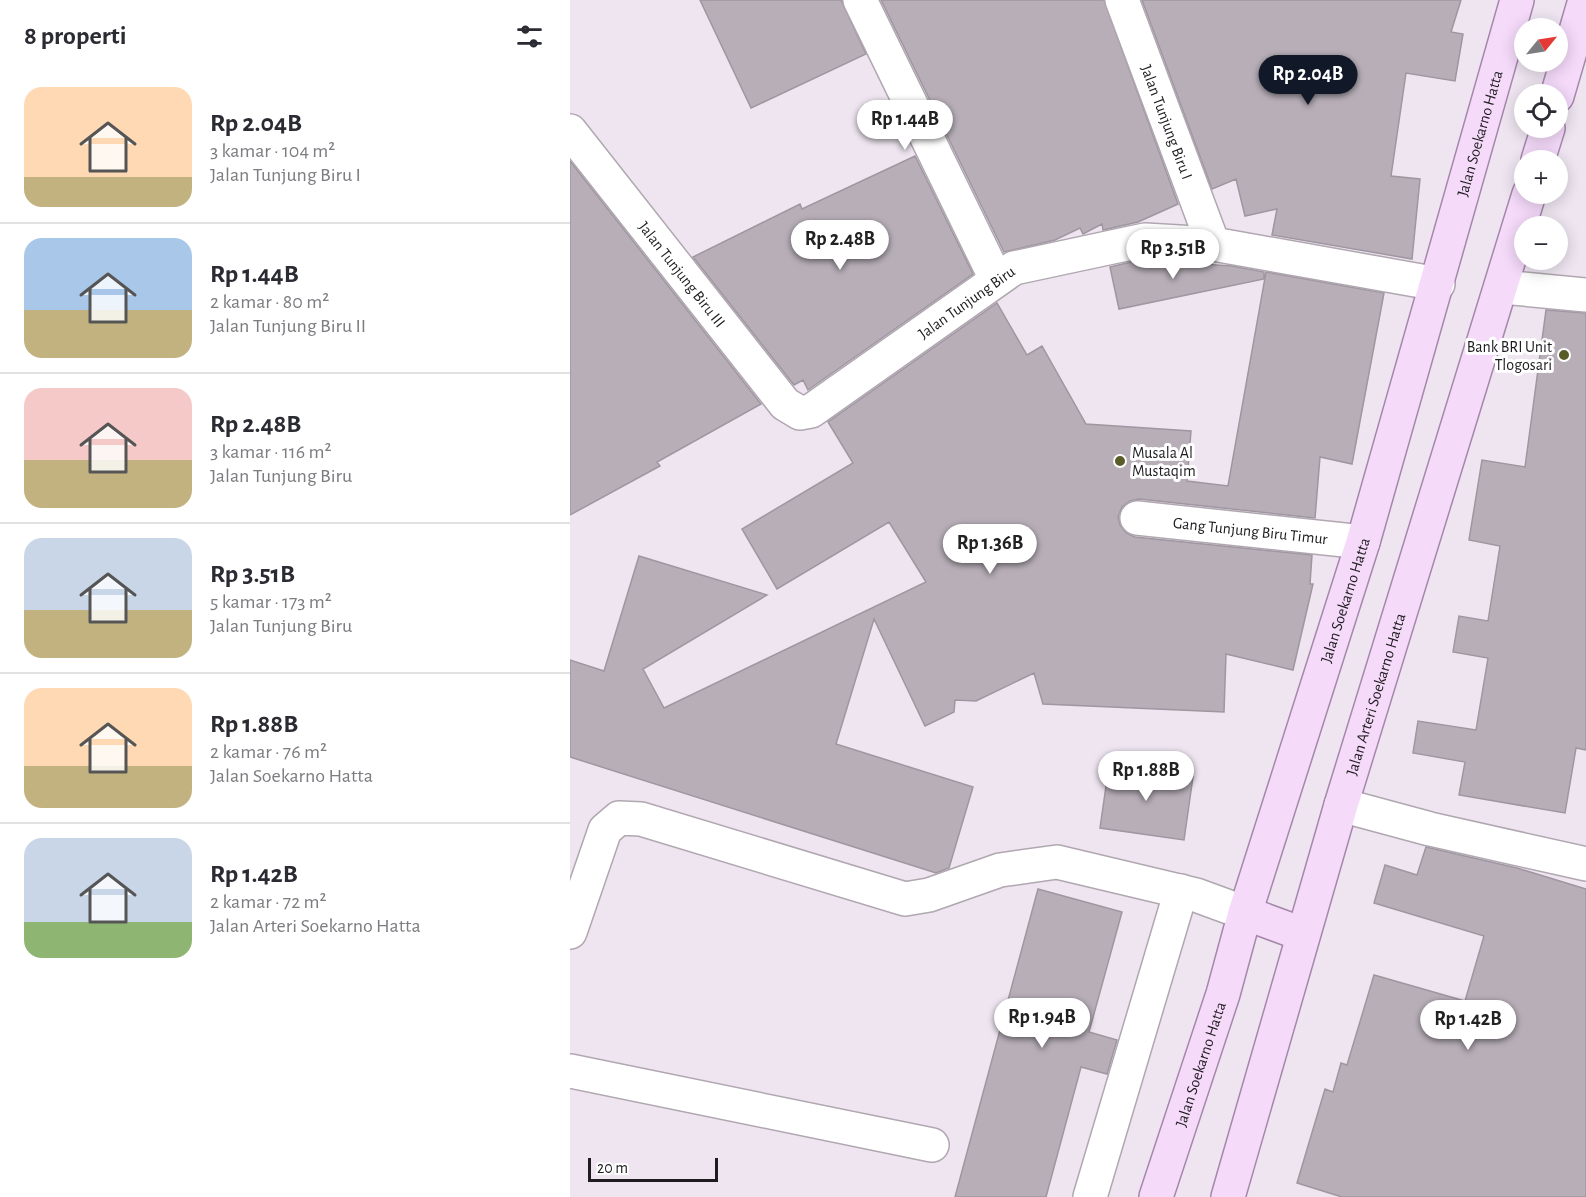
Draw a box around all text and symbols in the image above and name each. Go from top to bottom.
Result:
north arrow [1514,18,1568,72]
map controls [1514,18,1568,270]
icon: filters [513,20,546,53]
text: 8 properti [24,23,126,49]
pin: Rp 2.04B [1246,55,1370,106]
street label: Jalan Tunjung Biru I [1138,63,1195,182]
text: Rp 2.04B [1273,64,1343,84]
street label: Jalan Soekarno Hatta [1455,69,1506,198]
button: locate [1514,84,1568,138]
pin: Rp 1.44B [843,100,967,151]
text: Rp 1.44B [871,109,939,129]
text: Rp 2.04B [210,110,302,136]
icon: home [72,111,144,183]
text: 3 kamar · 104 m² [210,141,335,161]
button: + [1514,150,1568,204]
text: Jalan Tunjung Biru I [210,165,361,185]
button: − [1514,216,1568,270]
street label: Jalan Tunjung Biru III [636,219,728,330]
pin: Rp 2.48B [778,220,902,271]
text: Rp 2.48B [805,229,875,249]
pin: Rp 3.51B [1111,229,1235,280]
text: Rp 3.51B [1140,238,1206,258]
text: Rp 1.44B [210,261,299,287]
icon: home [72,262,144,334]
street label: Jalan Tunjung Biru [916,263,1018,342]
text: 2 kamar · 80 m² [210,292,329,312]
text: Jalan Tunjung Biru II [210,316,366,336]
place label: Bank BRI Unit Tlogosari [1467,339,1552,373]
marker: Bank BRI Unit Tlogosari [1557,348,1571,362]
text: Rp 2.48B [210,411,301,437]
icon: home [72,412,144,484]
text: 3 kamar · 116 m² [210,442,331,462]
place label: Musala Al Mustaqim [1132,445,1196,479]
marker: Musala Al Mustaqim [1113,454,1127,468]
text: Jalan Tunjung Biru [210,466,352,486]
street label: Gang Tunjung Biru Timur [1172,515,1329,547]
pin: Rp 1.36B [928,524,1052,575]
text: Rp 1.36B [957,533,1023,553]
street label: Jalan Soekarno Hatta [1318,536,1373,665]
text: Rp 3.51B [210,561,295,587]
icon: home [72,562,144,634]
text: 5 kamar · 173 m² [210,592,332,612]
street label: Jalan Arteri Soekarno Hatta [1344,611,1409,777]
text: Jalan Tunjung Biru [210,616,352,636]
text: Rp 1.88B [210,711,298,737]
icon: home [72,712,144,784]
text: 2 kamar · 76 m² [210,742,327,762]
pin: Rp 1.88B [1084,751,1208,802]
text: Rp 1.88B [1112,760,1180,780]
text: Jalan Soekarno Hatta [210,766,373,786]
text: Rp 1.42B [210,861,298,887]
icon: home [72,862,144,934]
text: 2 kamar · 72 m² [210,892,327,912]
text: Jalan Arteri Soekarno Hatta [210,916,421,936]
pin: Rp 1.94B [980,998,1104,1049]
street label: Jalan Soekarno Hatta [1173,1000,1229,1129]
pin: Rp 1.42B [1406,1000,1530,1051]
text: Rp 1.94B [1008,1007,1076,1027]
text: Rp 1.42B [1434,1009,1502,1029]
scale bar [588,1155,718,1182]
text: 20 m [597,1160,628,1176]

